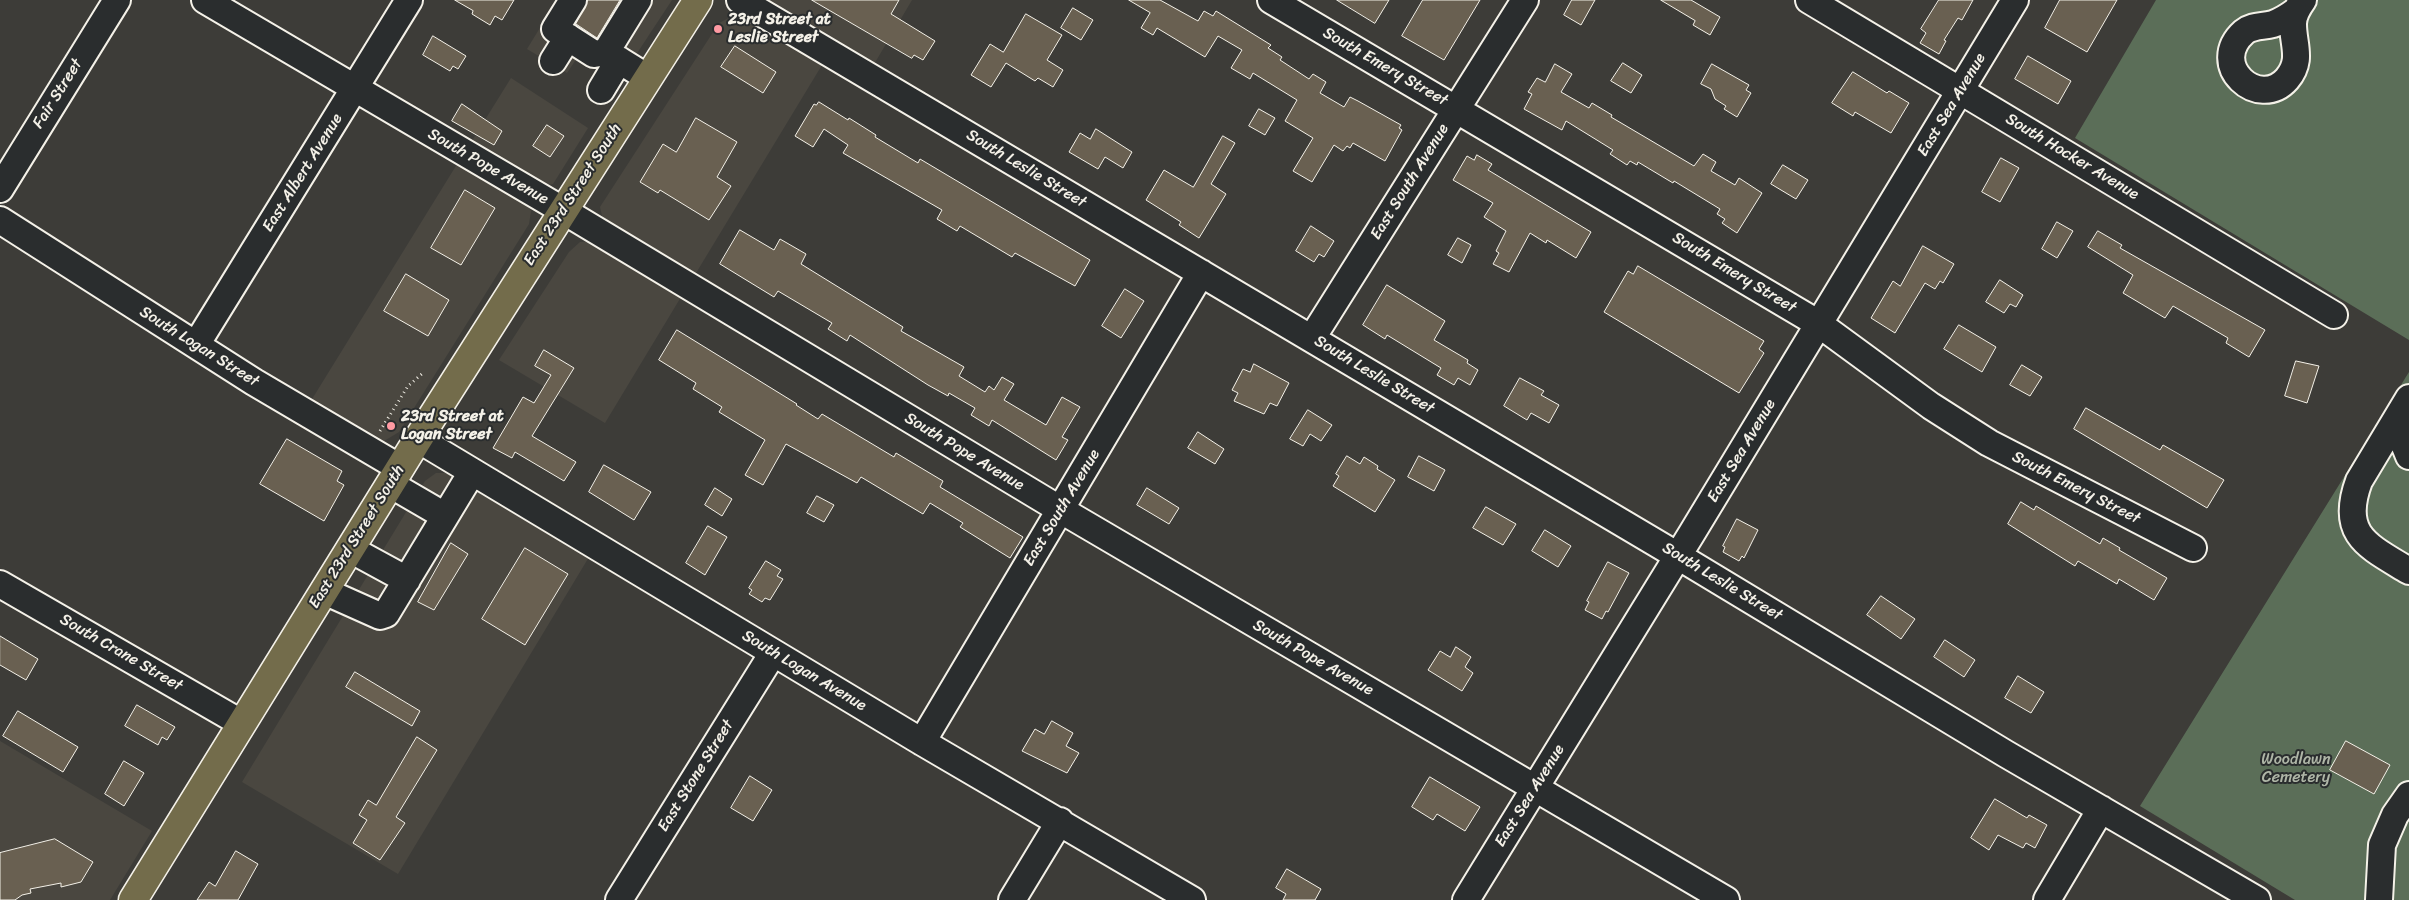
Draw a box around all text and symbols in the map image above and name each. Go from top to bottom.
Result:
place label: 23rd Street at Leslie Street [728,10,831,48]
marker: 23rd Street at Leslie Street [712,23,724,35]
street label: South Emery Street [1319,23,1451,111]
street label: East Sea Avenue [1914,50,1990,160]
street label: Fair Street [29,56,87,132]
street label: East Albert Avenue [259,110,347,236]
street label: South Hocker Avenue [2002,110,2142,204]
street label: East 23rd Street South [520,120,626,270]
street label: East South Avenue [1367,121,1453,243]
street label: South Pope Avenue [424,125,552,209]
street label: South Leslie Street [963,126,1089,212]
street label: South Emery Street [1669,228,1799,318]
street label: South Logan Street [136,303,262,391]
street label: South Leslie Street [1311,332,1437,418]
street label: East Sea Avenue [1704,396,1780,506]
place label: 23rd Street at Logan Street [401,407,504,445]
street label: South Pope Avenue [901,409,1027,495]
marker: 23rd Street at Logan Street [385,420,397,432]
street label: East South Avenue [1020,446,1104,570]
street label: South Emery Street [2009,447,2143,529]
street label: East 23rd Street South [305,462,409,612]
street label: South Leslie Street [1659,539,1785,625]
street label: South Crane Street [56,610,186,696]
street label: South Pope Avenue [1249,616,1377,700]
street label: South Logan Avenue [738,626,870,716]
street label: East Stone Street [654,717,738,835]
street label: East Sea Avenue [1491,741,1569,851]
park label: Woodlawn Cemetery [2261,750,2331,788]

